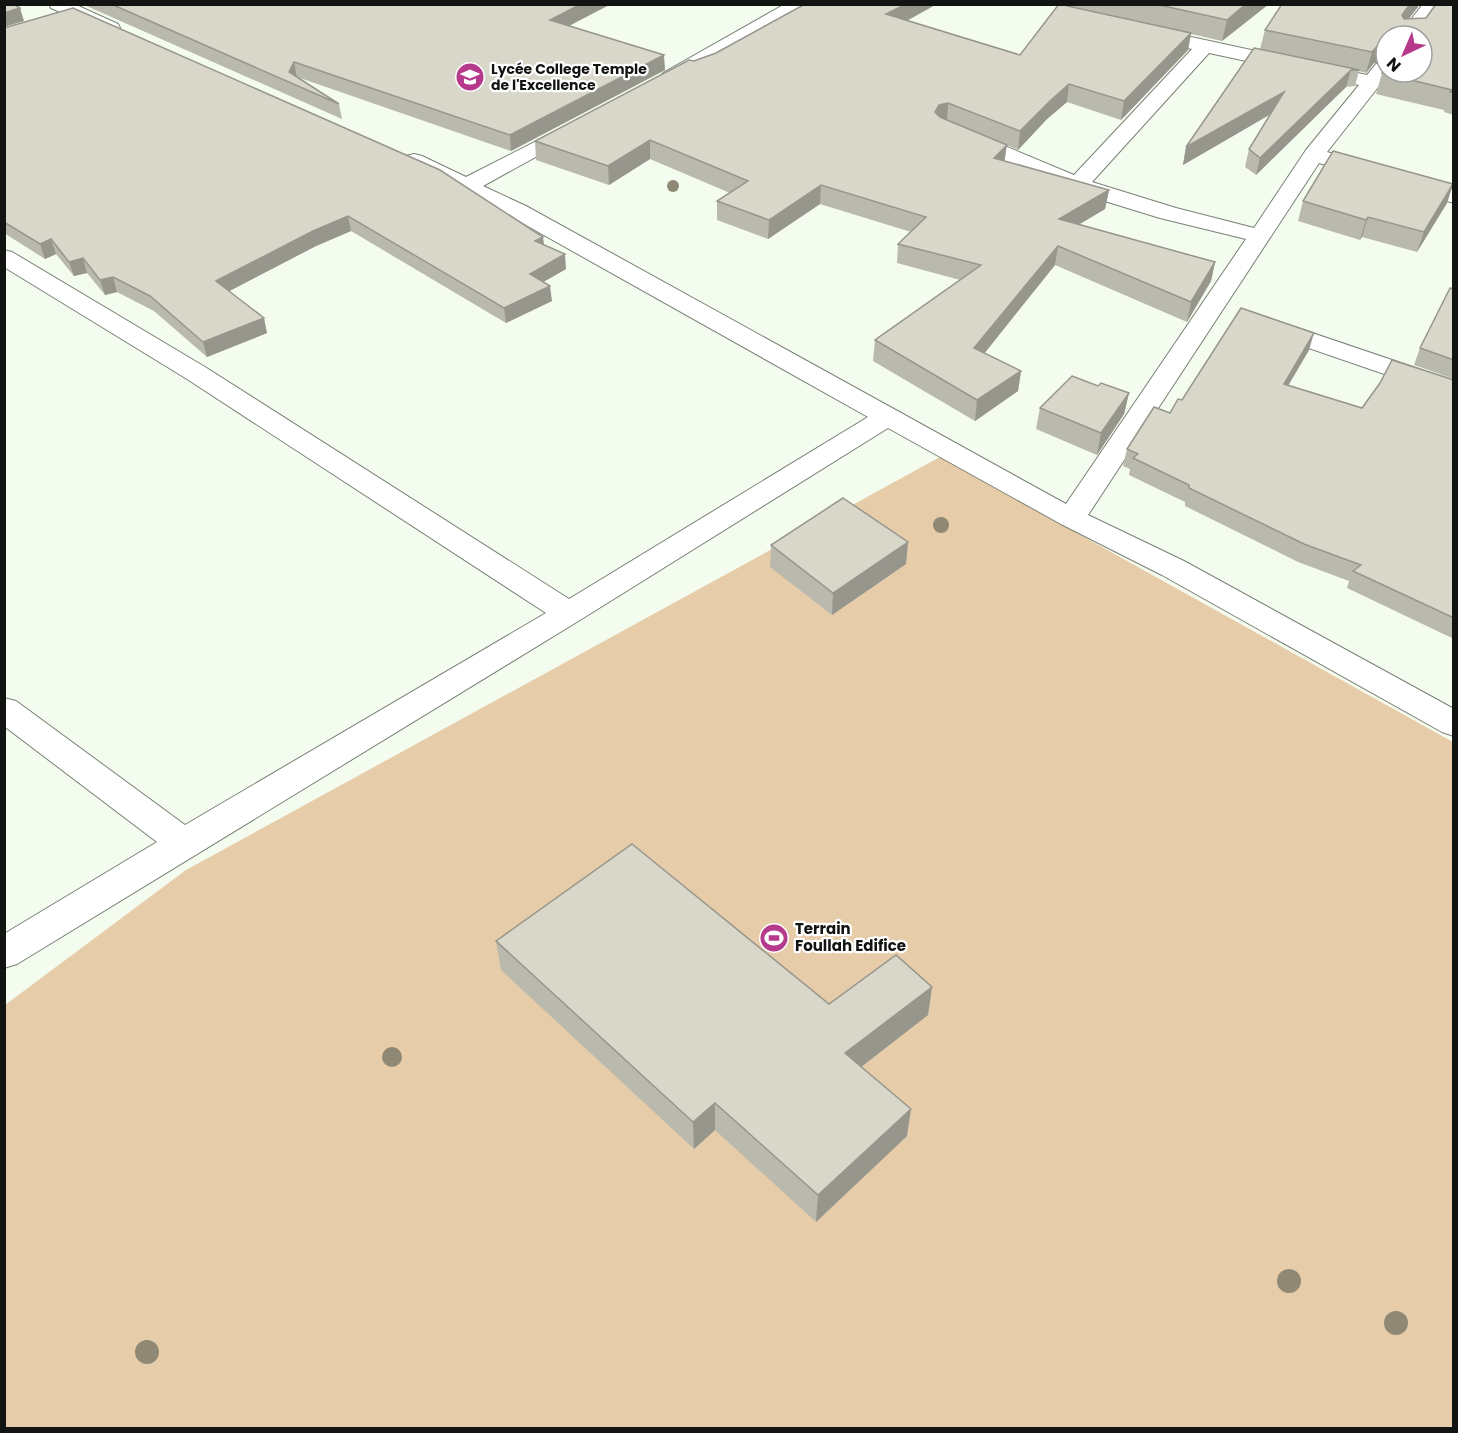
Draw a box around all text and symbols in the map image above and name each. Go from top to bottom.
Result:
north arrow [1374,24,1434,84]
text: N [1382,52,1406,77]
place label: Lycée College Temple de l'Excellence [491,59,647,95]
school or university icon: Lycée College Temple de l'Excellence [454,61,486,93]
place label: Terrain Foullah Edifice [795,918,906,956]
sports icon: Terrain Foullah Edifice [758,922,790,954]

